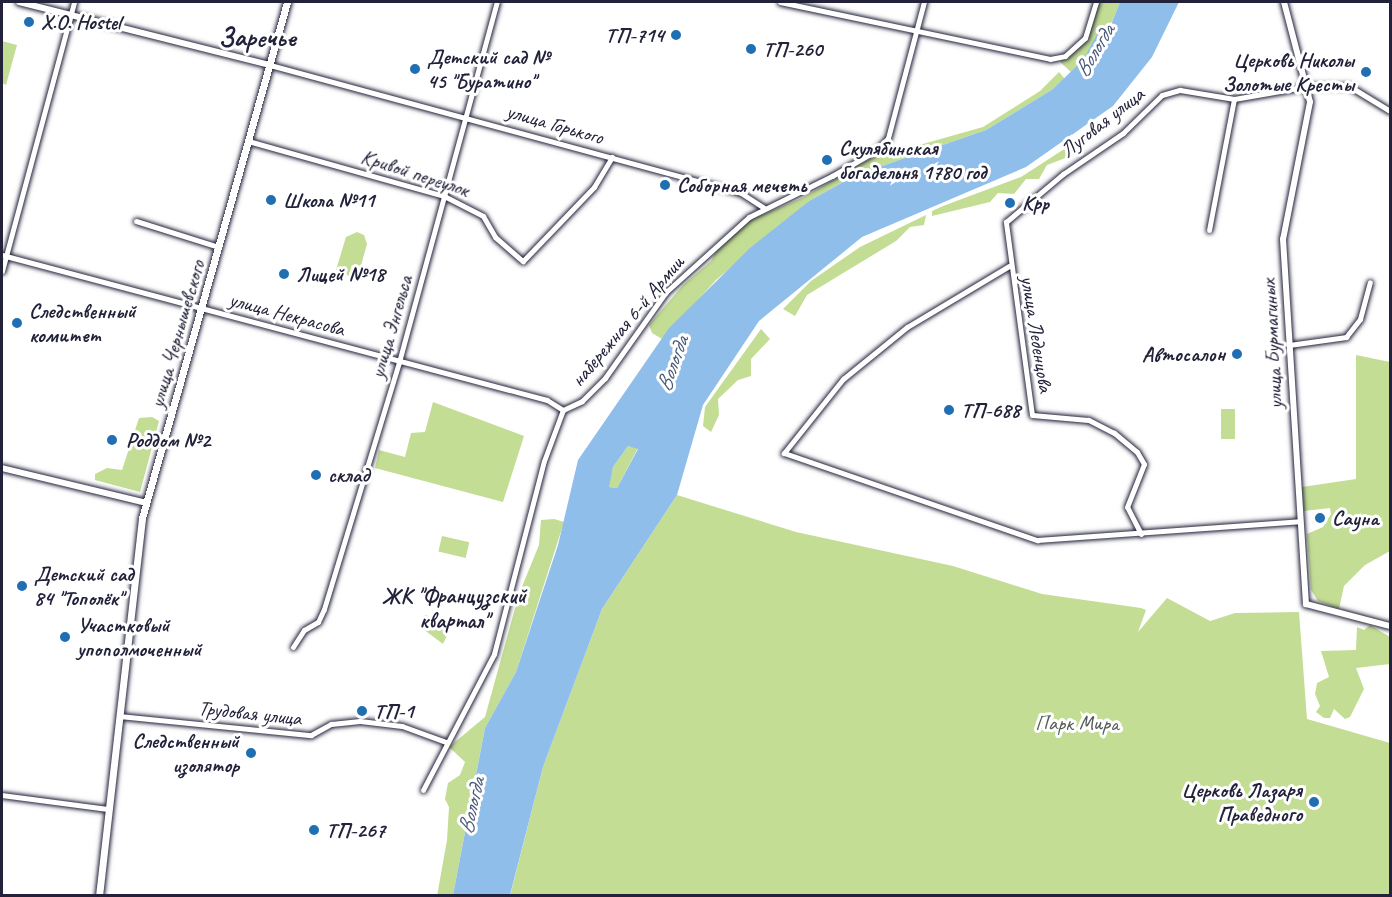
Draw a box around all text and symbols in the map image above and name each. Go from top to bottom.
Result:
place label: X.O. Hostel [41,9,121,35]
marker: X.O. Hostel [22,15,36,29]
water label: Вологда [1069,20,1121,82]
district label: Заречье [218,22,296,54]
place label: ТП-714 [605,22,664,48]
marker: ТП-714 [669,28,683,42]
place label: ТП-260 [763,36,822,62]
marker: ТП-260 [744,42,758,56]
place label: Детский сад № 45 "Буратино" [427,44,549,94]
place label: Церковь Николы Золотые Кресты [1223,47,1354,97]
marker: Детский сад № 45 "Буратино" [408,62,422,76]
marker: Церковь Николы Золотые Кресты [1359,65,1373,79]
street label: Луговая улица [1055,81,1149,163]
street label: улица Горького [504,98,606,150]
place label: Скулябинская богадельня 1780 год [839,135,986,185]
street label: Кривой переулок [358,144,472,202]
marker: Скулябинская богадельня 1780 год [820,153,834,167]
place label: Соборная мечеть [677,172,805,198]
marker: Соборная мечеть [658,178,672,192]
place label: Школа №11 [283,187,374,213]
place label: Kpp [1022,190,1049,216]
marker: Школа №11 [264,193,278,207]
marker: Kpp [1003,196,1017,210]
street label: набережная 6-й Армии [565,250,689,392]
street label: улица Чернышевского [144,257,210,411]
place label: Лицей №18 [296,261,385,287]
marker: Лицей №18 [277,267,291,281]
street label: улица Энгельса [364,272,418,382]
street label: улица Леденцова [1015,274,1059,394]
street label: улица Бурмагиных [1256,278,1288,410]
street label: улица Некрасова [226,286,348,342]
place label: Следственный комитет [29,298,136,348]
marker: Следственный комитет [10,316,24,330]
water label: Вологда [651,333,695,395]
place label: Автосалон [1142,341,1225,367]
marker: Автосалон [1230,347,1244,361]
place label: ТП-688 [961,397,1020,423]
marker: ТП-688 [942,403,956,417]
place label: Роддом №2 [126,427,210,453]
marker: Роддом №2 [103,431,121,449]
place label: склад [328,462,369,488]
marker: склад [309,468,323,482]
place label: Сауна [1332,505,1378,531]
marker: Сауна [1313,511,1327,525]
place label: Детский сад 84 "Тополёк" [34,561,134,611]
marker: Детский сад 84 "Тополёк" [15,579,29,593]
district label: ЖК "Французский квартал" [382,583,526,634]
place label: Участковый упополмоченный [77,612,201,662]
marker: Участковый упополмоченный [58,630,72,644]
street label: Трудовая улица [197,695,303,731]
place label: ТП-1 [374,698,414,724]
marker: ТП-1 [355,704,369,718]
park label: Парк Мира [1036,710,1118,736]
place label: Следственный изолятор [132,728,239,778]
marker: Следственный изолятор [244,746,258,760]
water label: Вологда [453,775,491,837]
place label: Церковь Лазаря Праведного [1181,777,1302,827]
marker: Церковь Лазаря Праведного [1307,795,1321,809]
place label: ТП-267 [326,817,385,843]
marker: ТП-267 [307,823,321,837]

